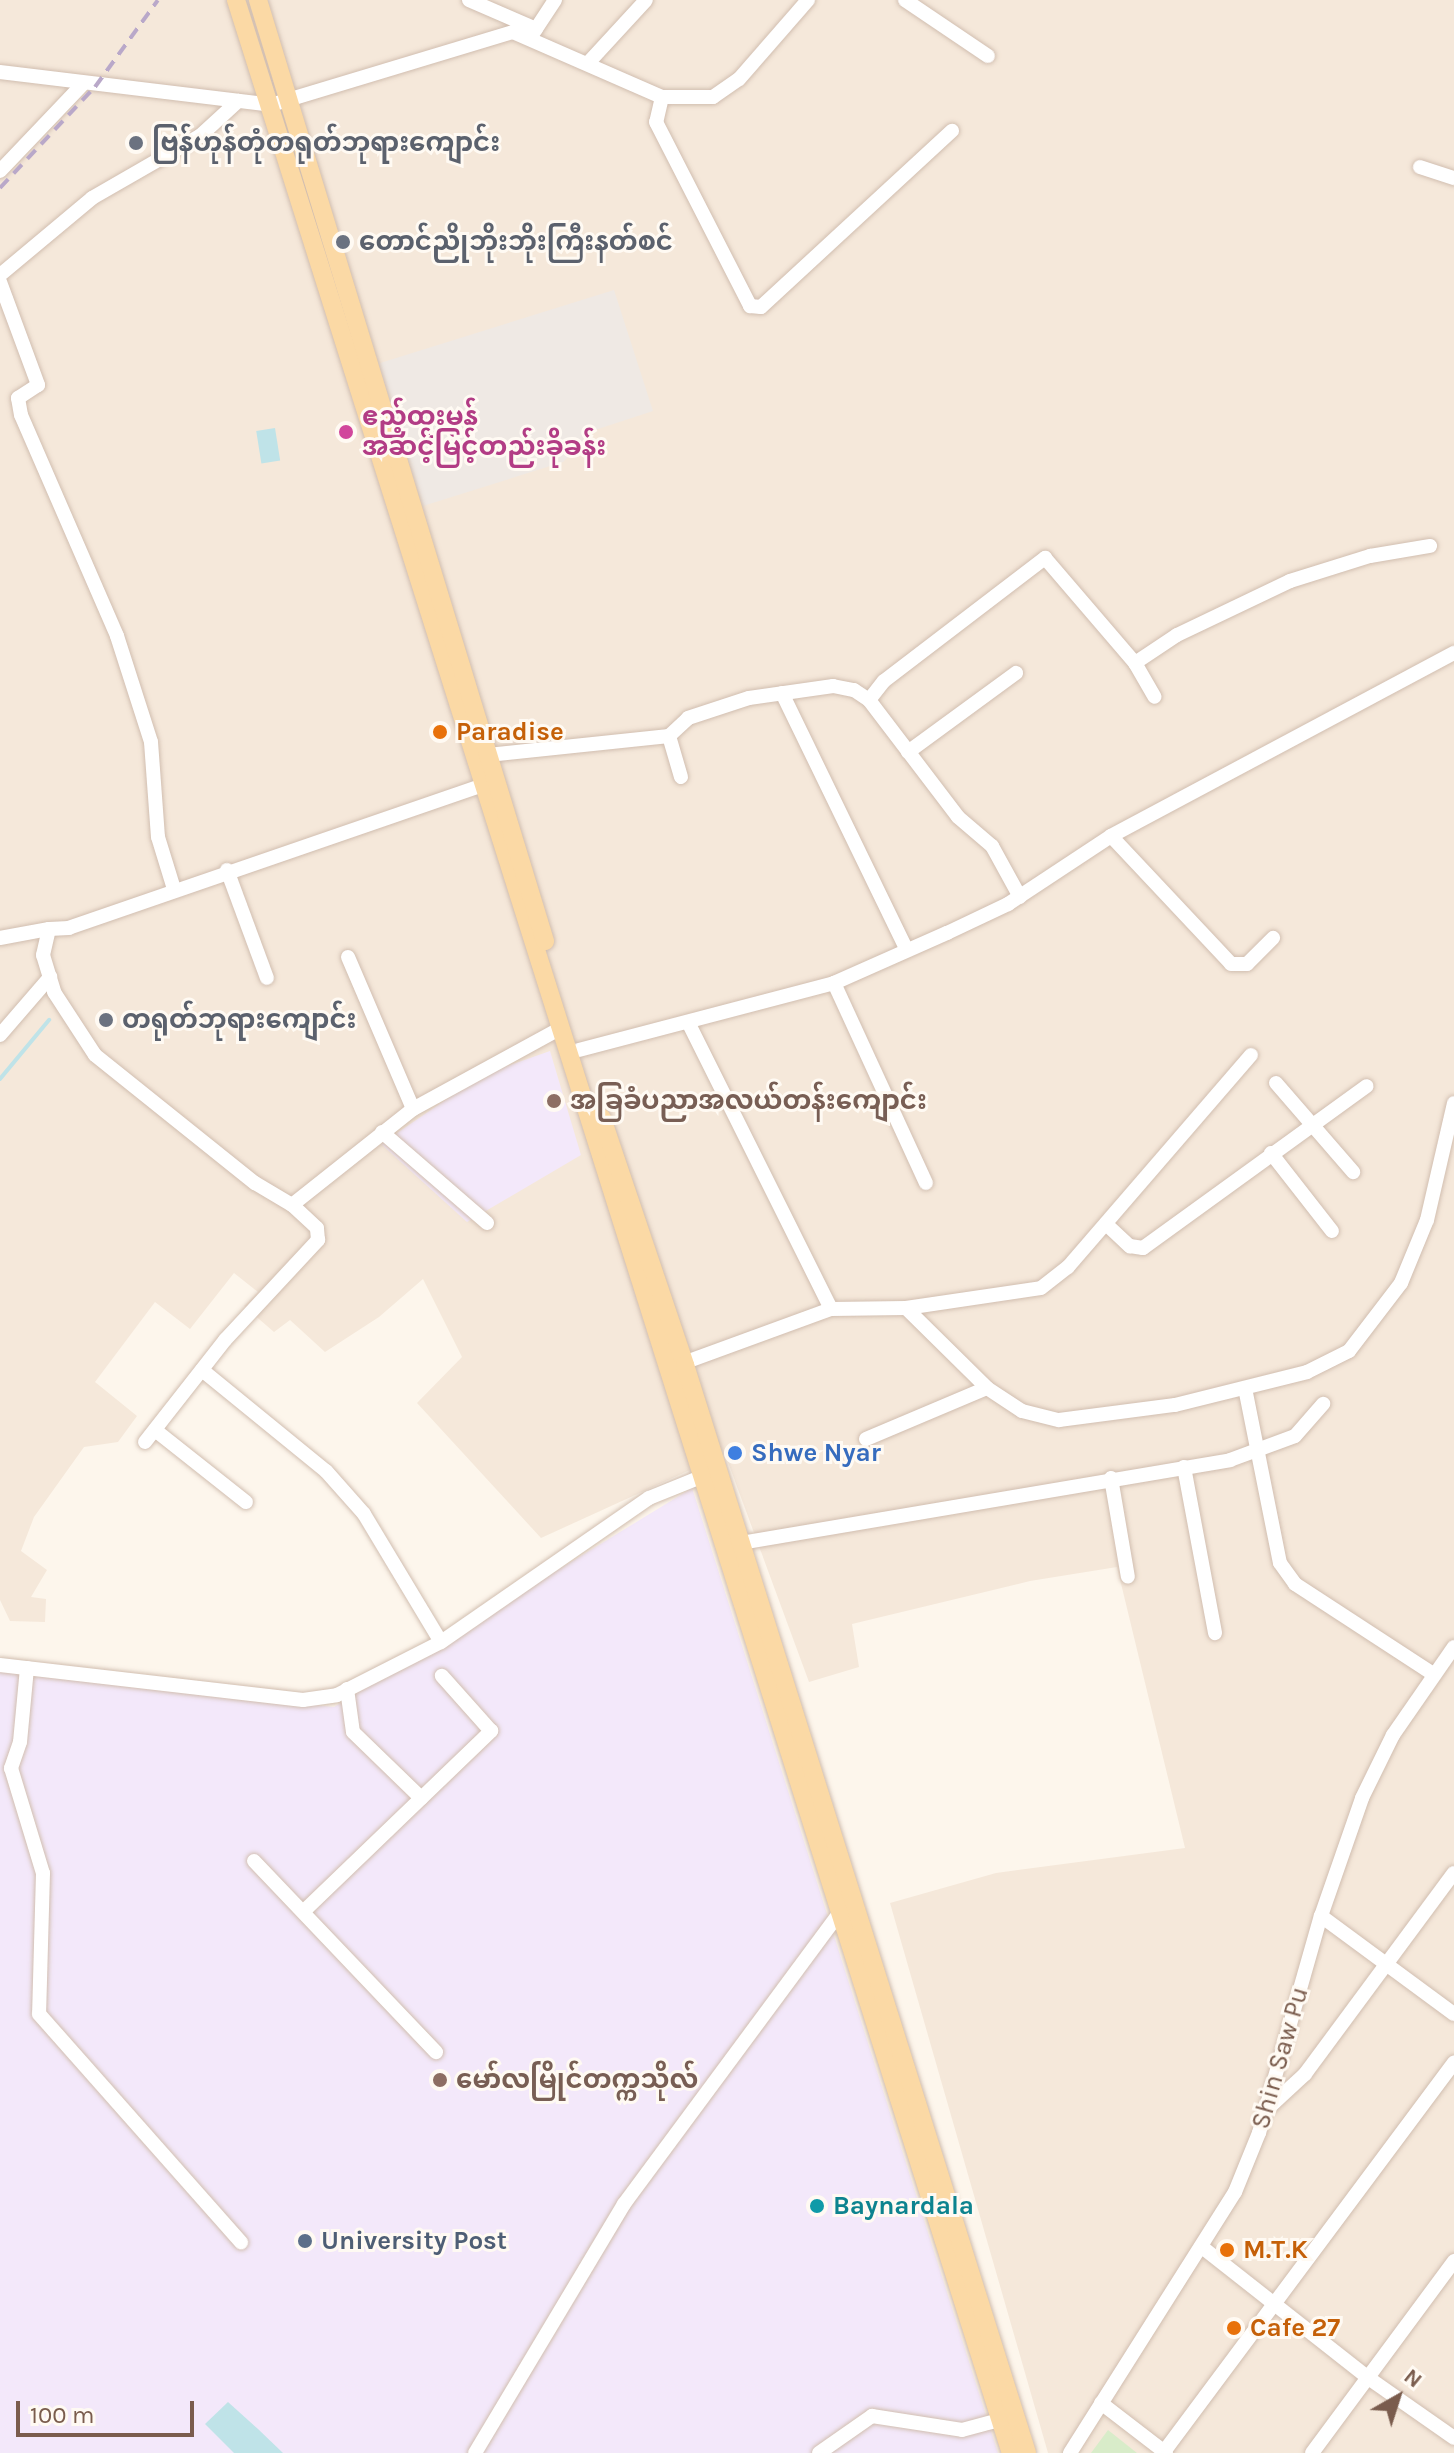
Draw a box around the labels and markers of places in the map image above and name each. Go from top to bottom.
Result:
place label: ဗြန်ဟုန်တုံတရုတ်ဘုရားကျောင်း [152,127,500,159]
marker: ဗြန်ဟုန်တုံတရုတ်ဘုရားကျောင်း [127,134,145,152]
place label: တောင်ညိုဘိုးဘိုးကြီးနတ်စင် [359,226,673,258]
marker: တောင်ညိုဘိုးဘိုးကြီးနတ်စင် [334,233,352,251]
place label: ဧည့်ထူးမွန် အဆင့်မြင့်တည်းခိုခန်း [362,401,606,462]
marker: ဧည့်ထူးမွန် အဆင့်မြင့်တည်းခိုခန်း [337,423,355,441]
place label: Paradise [456,716,564,748]
marker: Paradise [431,723,449,741]
place label: တရုတ်ဘုရားကျောင်း [122,1004,357,1036]
marker: တရုတ်ဘုရားကျောင်း [97,1011,115,1029]
place label: အခြခံပညာအလယ်တန်းကျောင်း [570,1085,927,1117]
marker: အခြခံပညာအလယ်တန်းကျောင်း [545,1092,563,1110]
place label: Shwe Nyar [751,1437,881,1469]
marker: Shwe Nyar [726,1444,744,1462]
place label: မော်လမြိုင်တက္ကသိုလ် [456,2064,698,2096]
marker: မော်လမြိုင်တက္ကသိုလ် [431,2071,449,2089]
place label: Baynardala [833,2190,974,2222]
marker: Baynardala [808,2197,826,2215]
place label: University Post [321,2225,507,2257]
marker: University Post [296,2232,314,2250]
place label: M.T.K [1243,2234,1308,2266]
marker: M.T.K [1218,2241,1236,2259]
place label: Cafe 27 [1250,2312,1340,2344]
marker: Cafe 27 [1225,2319,1243,2337]

